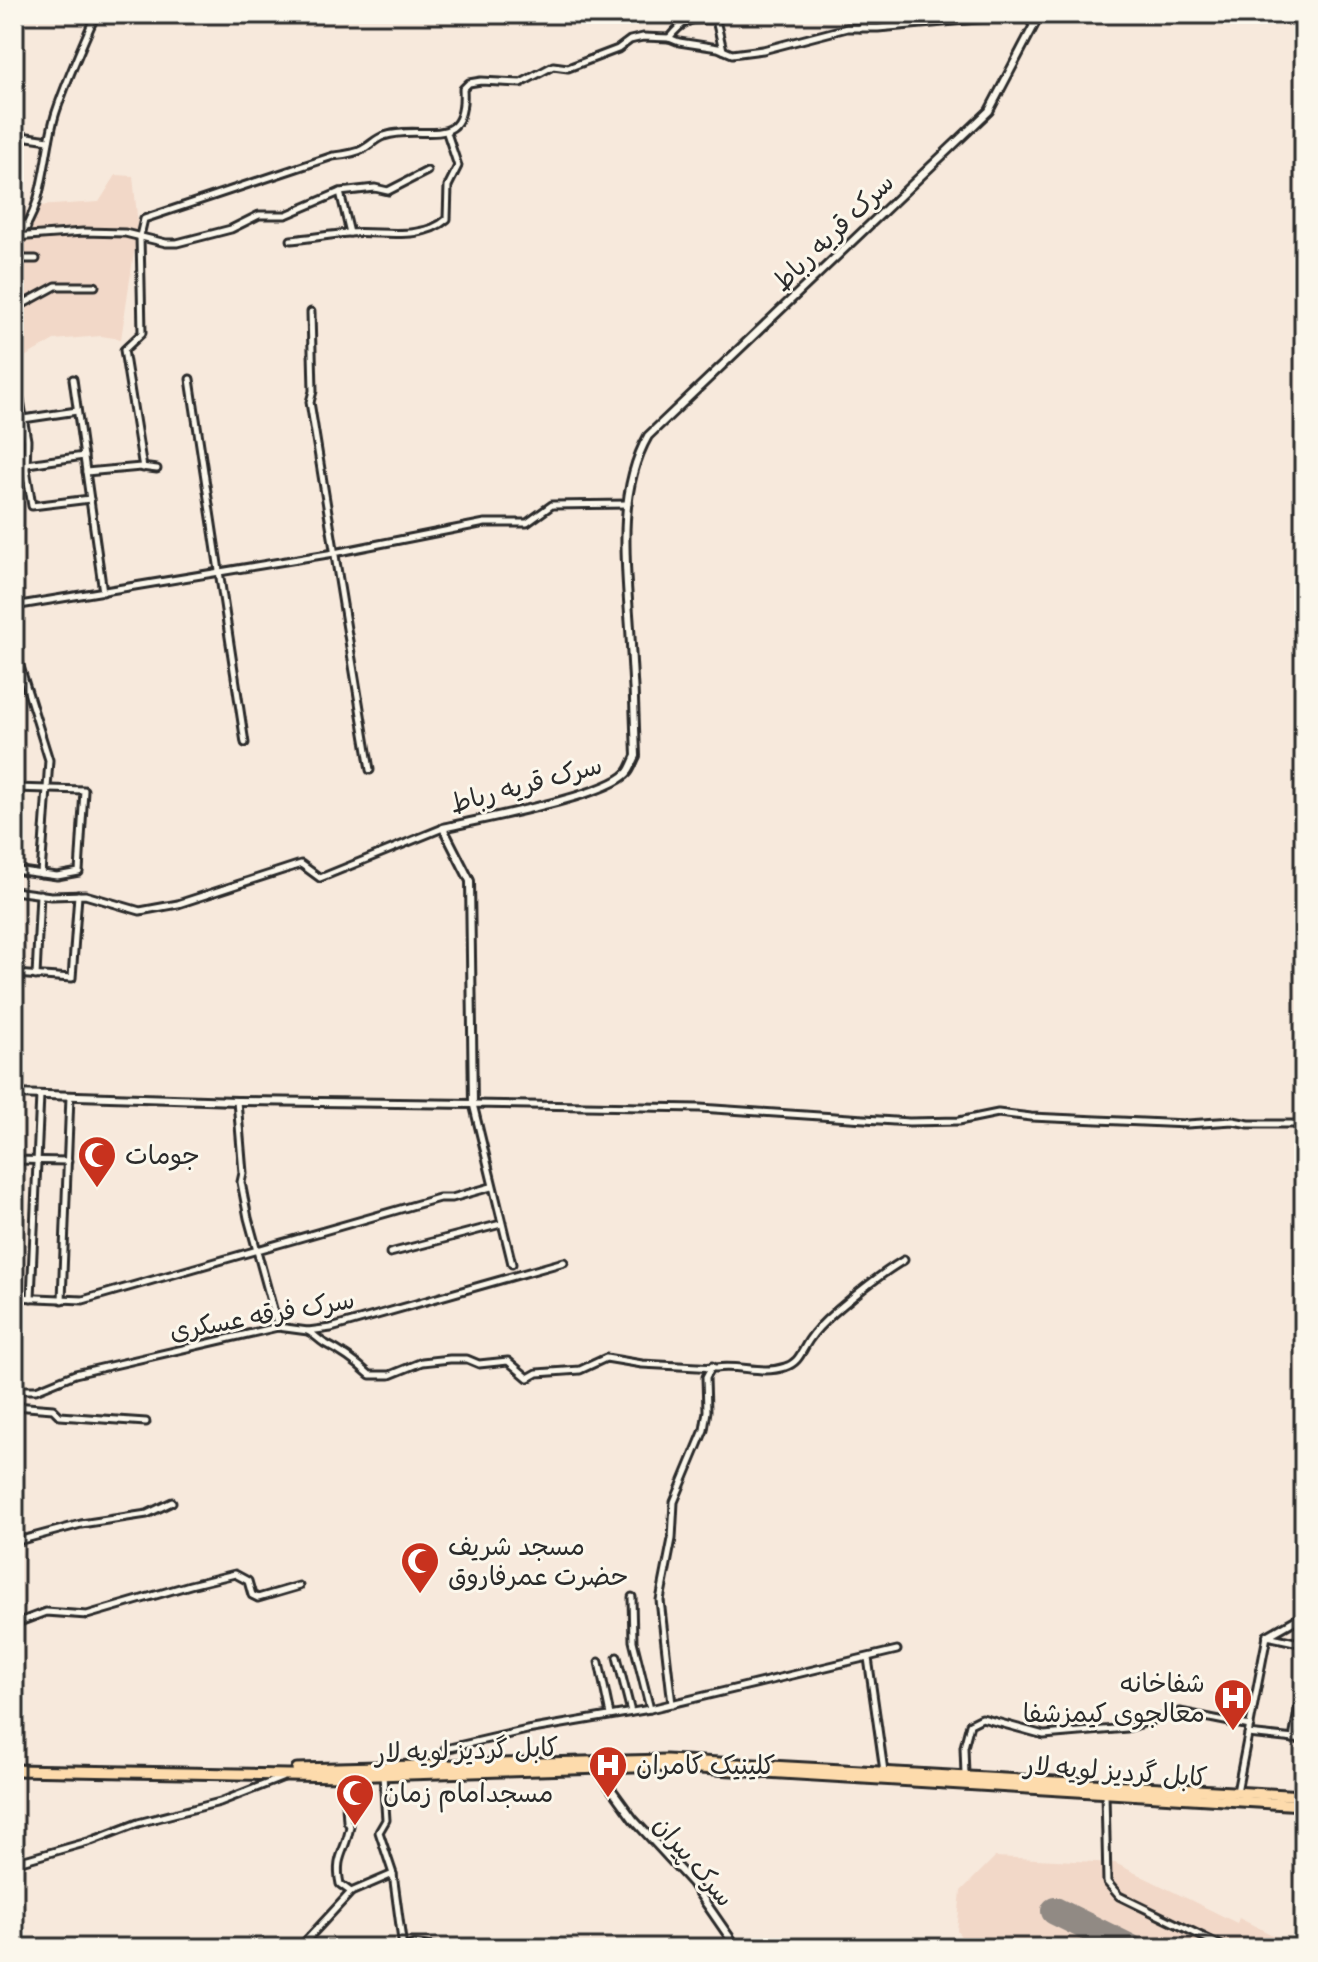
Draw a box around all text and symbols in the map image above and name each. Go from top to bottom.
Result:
street label: سرک قریه رباط [769,170,903,301]
street label: سرک قریه رباط [448,753,607,824]
mosque icon: جومات [76,1134,118,1189]
place label: جومات [125,1144,200,1175]
street label: سرک فرقه عسکری [168,1288,358,1351]
place label: مسجد شریف حضرت عمرفاروق [448,1535,629,1596]
mosque icon: مسجد شریف حضرت عمرفاروق [399,1540,441,1595]
place label: شفاخانه معالجوی کیمزشفا [1023,1672,1205,1733]
hospital icon: شفاخانه معالجوی کیمزشفا [1212,1677,1254,1732]
street label: کابل گردیز لویه لار [373,1732,559,1773]
hospital icon: کلینیک کامران [587,1744,629,1799]
street label: کابل گردیز لویه لار [1021,1749,1209,1797]
place label: کلینیک کامران [636,1754,775,1785]
mosque icon: مسجدامام زمان [334,1772,376,1827]
place label: مسجدامام زمان [383,1782,553,1813]
street label: سرک پیران [644,1812,737,1916]

